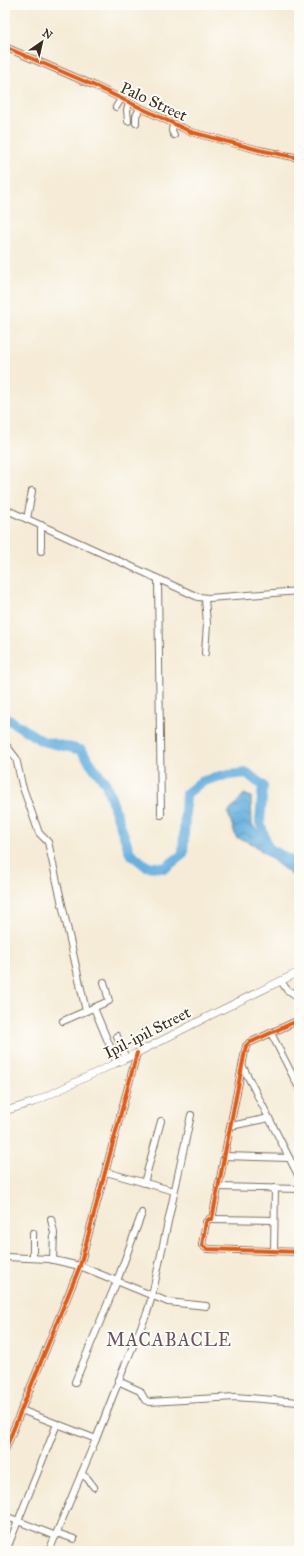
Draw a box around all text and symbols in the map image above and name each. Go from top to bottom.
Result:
north arrow [22,22,62,62]
text: N [40,26,55,42]
street label: Palo Street [117,78,190,125]
street label: Ipil-ipil Street [101,1002,194,1062]
district label: MACABACLE [106,1329,232,1351]

